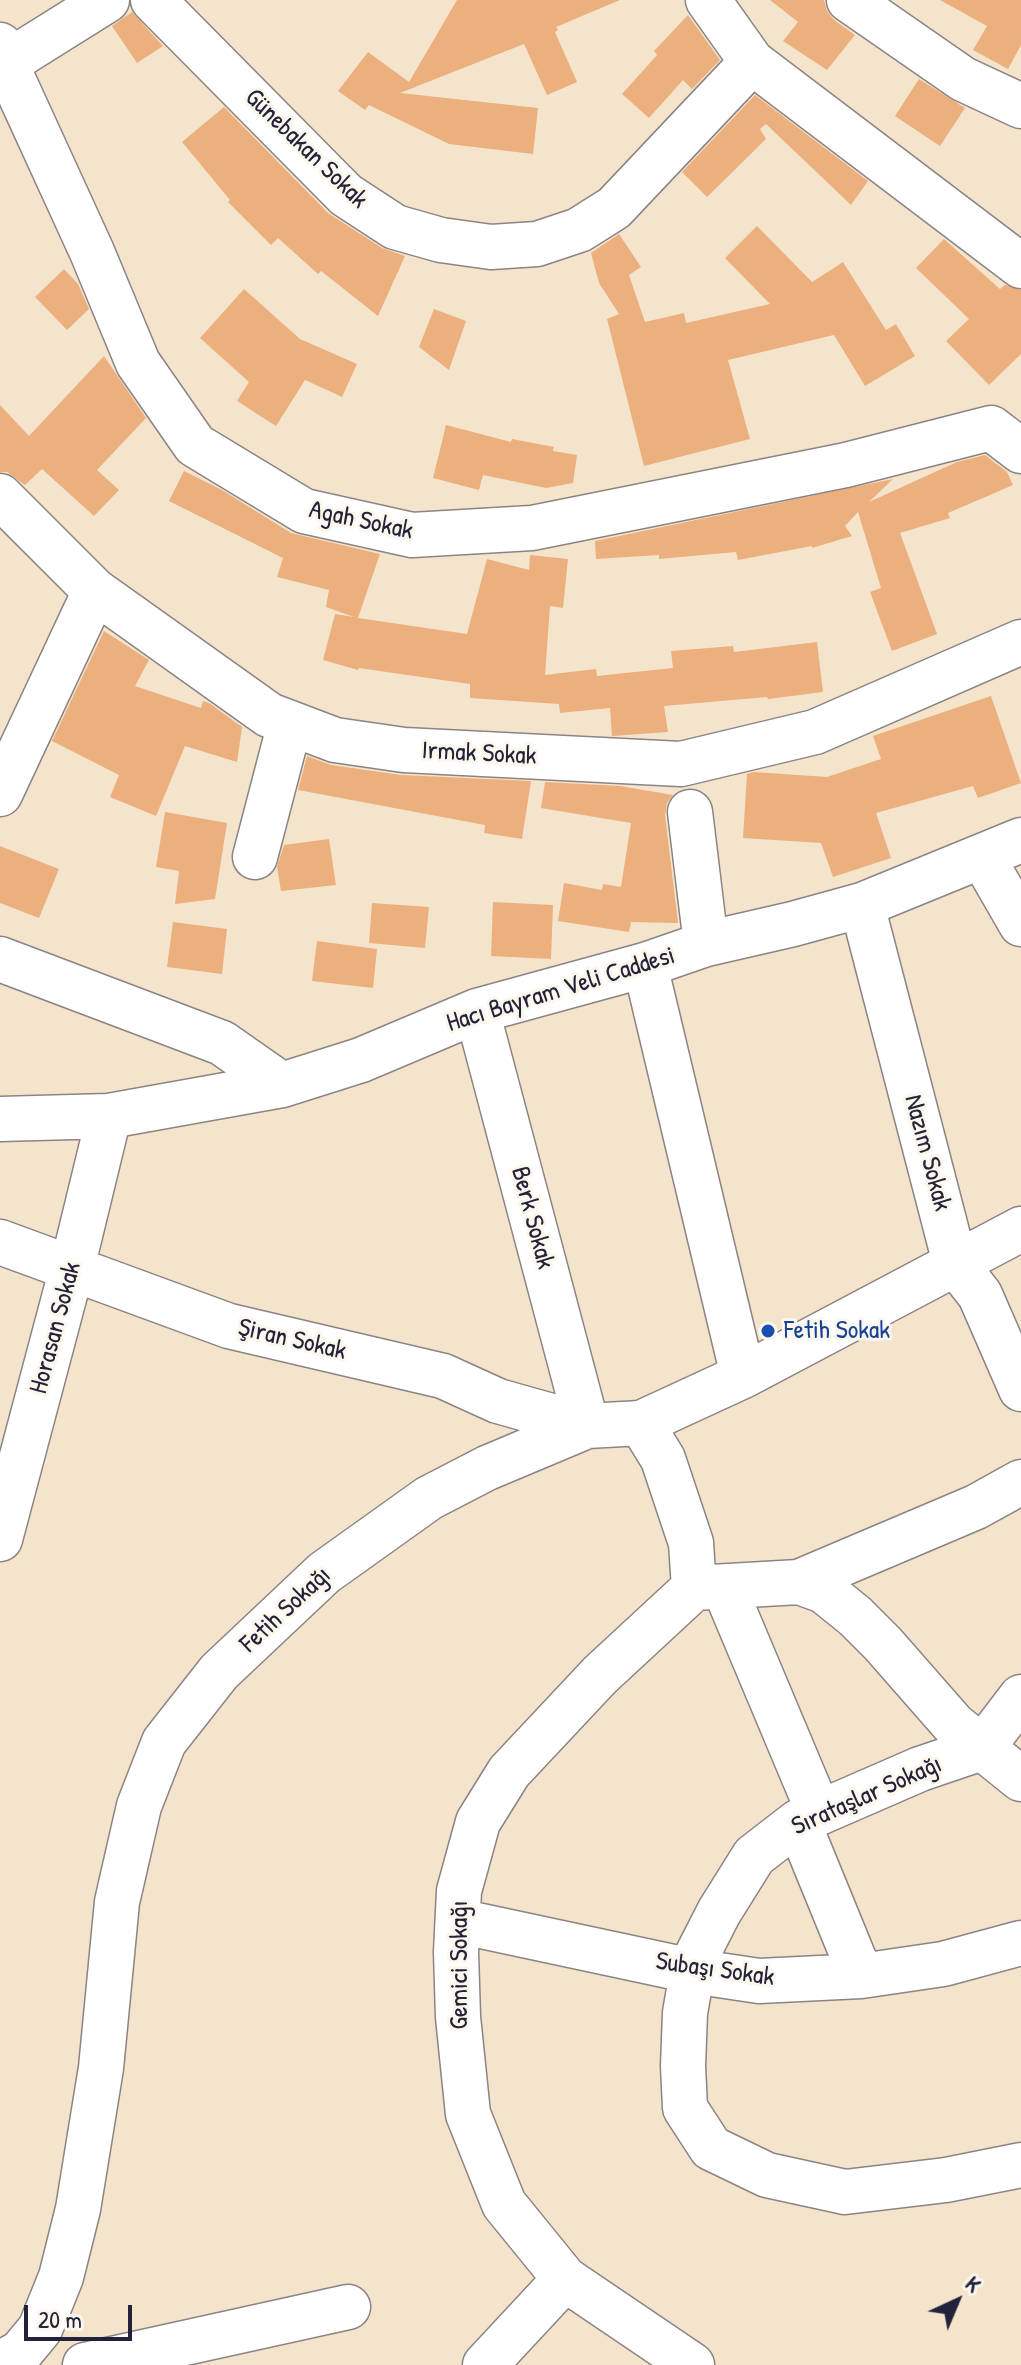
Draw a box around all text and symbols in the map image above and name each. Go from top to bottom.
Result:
street label: Günebakan Sokak [238,83,374,215]
street label: Agah Sokak [306,495,416,547]
street label: Irmak Sokak [421,735,537,773]
street label: Hacı Bayram Veli Caddesi [443,940,679,1040]
street label: Nazım Sokak [897,1092,957,1214]
street label: Berk Sokak [503,1163,561,1273]
street label: Horasan Sokak [23,1259,89,1397]
street label: Şiran Sokak [235,1312,349,1368]
place label: Fetih Sokak [784,1315,890,1347]
marker: Fetih Sokak [759,1322,777,1340]
street label: Fetih Sokağı [234,1560,338,1660]
street label: Sırataşlar Sokağı [787,1749,947,1843]
street label: Gemici Sokağı [444,1900,476,2030]
street label: Subaşı Sokak [654,1946,776,1994]
north arrow [917,2261,997,2341]
text: K [959,2269,988,2299]
scale bar [28,2289,136,2339]
text: 20 m [38,2303,82,2335]

